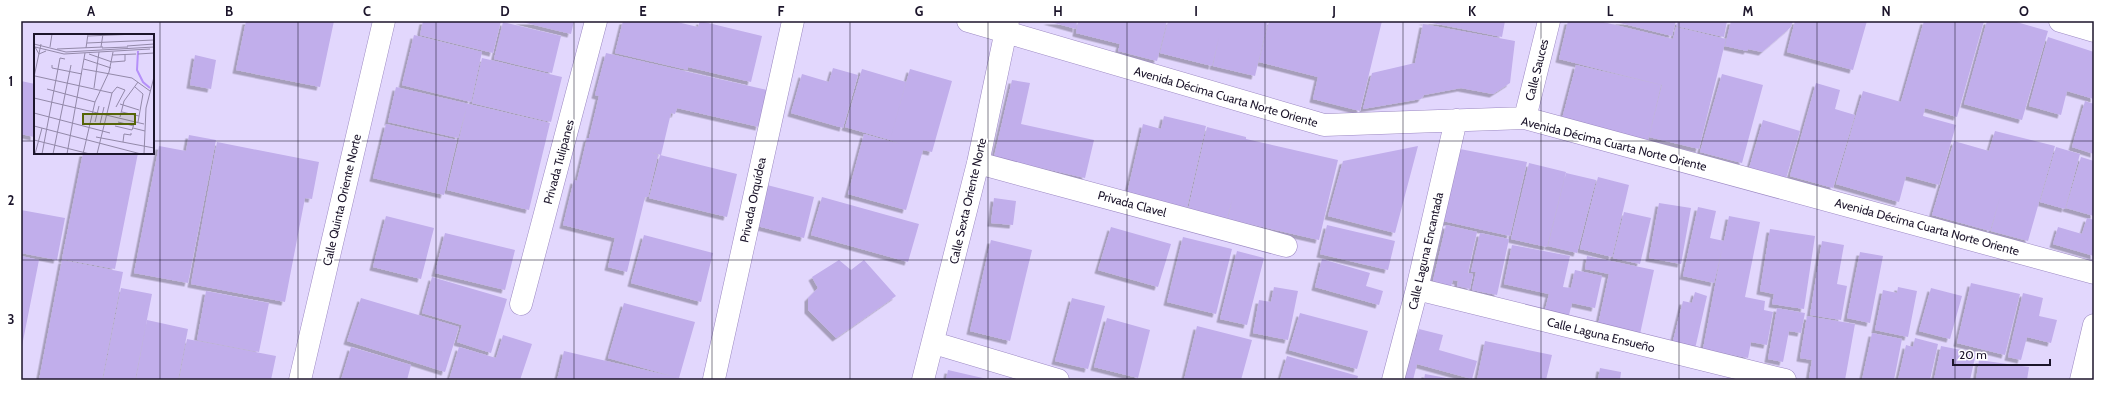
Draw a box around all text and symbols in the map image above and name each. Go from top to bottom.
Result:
text: A [87,3,96,19]
text: B [225,3,233,19]
text: C [363,3,371,19]
text: D [500,3,510,19]
text: E [639,3,647,19]
text: F [778,3,785,19]
text: G [915,3,924,19]
text: H [1053,3,1063,19]
text: I [1194,3,1198,19]
text: J [1331,3,1336,19]
text: K [1468,3,1477,19]
text: L [1607,3,1614,19]
text: M [1743,3,1754,19]
text: N [1881,3,1891,19]
text: O [2019,3,2029,19]
inset map [34,34,154,154]
street label: Calle Sauces [1522,37,1551,102]
street label: Avenida Décima Cuarta Norte Oriente [1133,63,1320,130]
text: 1 [9,73,13,89]
street label: Avenida Décima Cuarta Norte Oriente [1520,113,1708,174]
street label: Privada Tulipanes [540,118,577,206]
street label: Calle Quinta Oriente Norte [319,133,364,267]
street label: Calle Sexta Oriente Norte [946,136,989,265]
street label: Privada Orquídea [736,156,769,244]
street label: Privada Clavel [1096,187,1168,220]
street label: Calle Laguna Encantada [1405,190,1446,311]
text: 2 [8,192,15,208]
street label: Avenida Décima Cuarta Norte Oriente [1833,195,2021,258]
text: 3 [7,311,15,327]
street label: Calle Laguna Ensueño [1546,314,1657,355]
scale bar [1953,341,2050,367]
text: 20 m [1959,347,1987,362]

